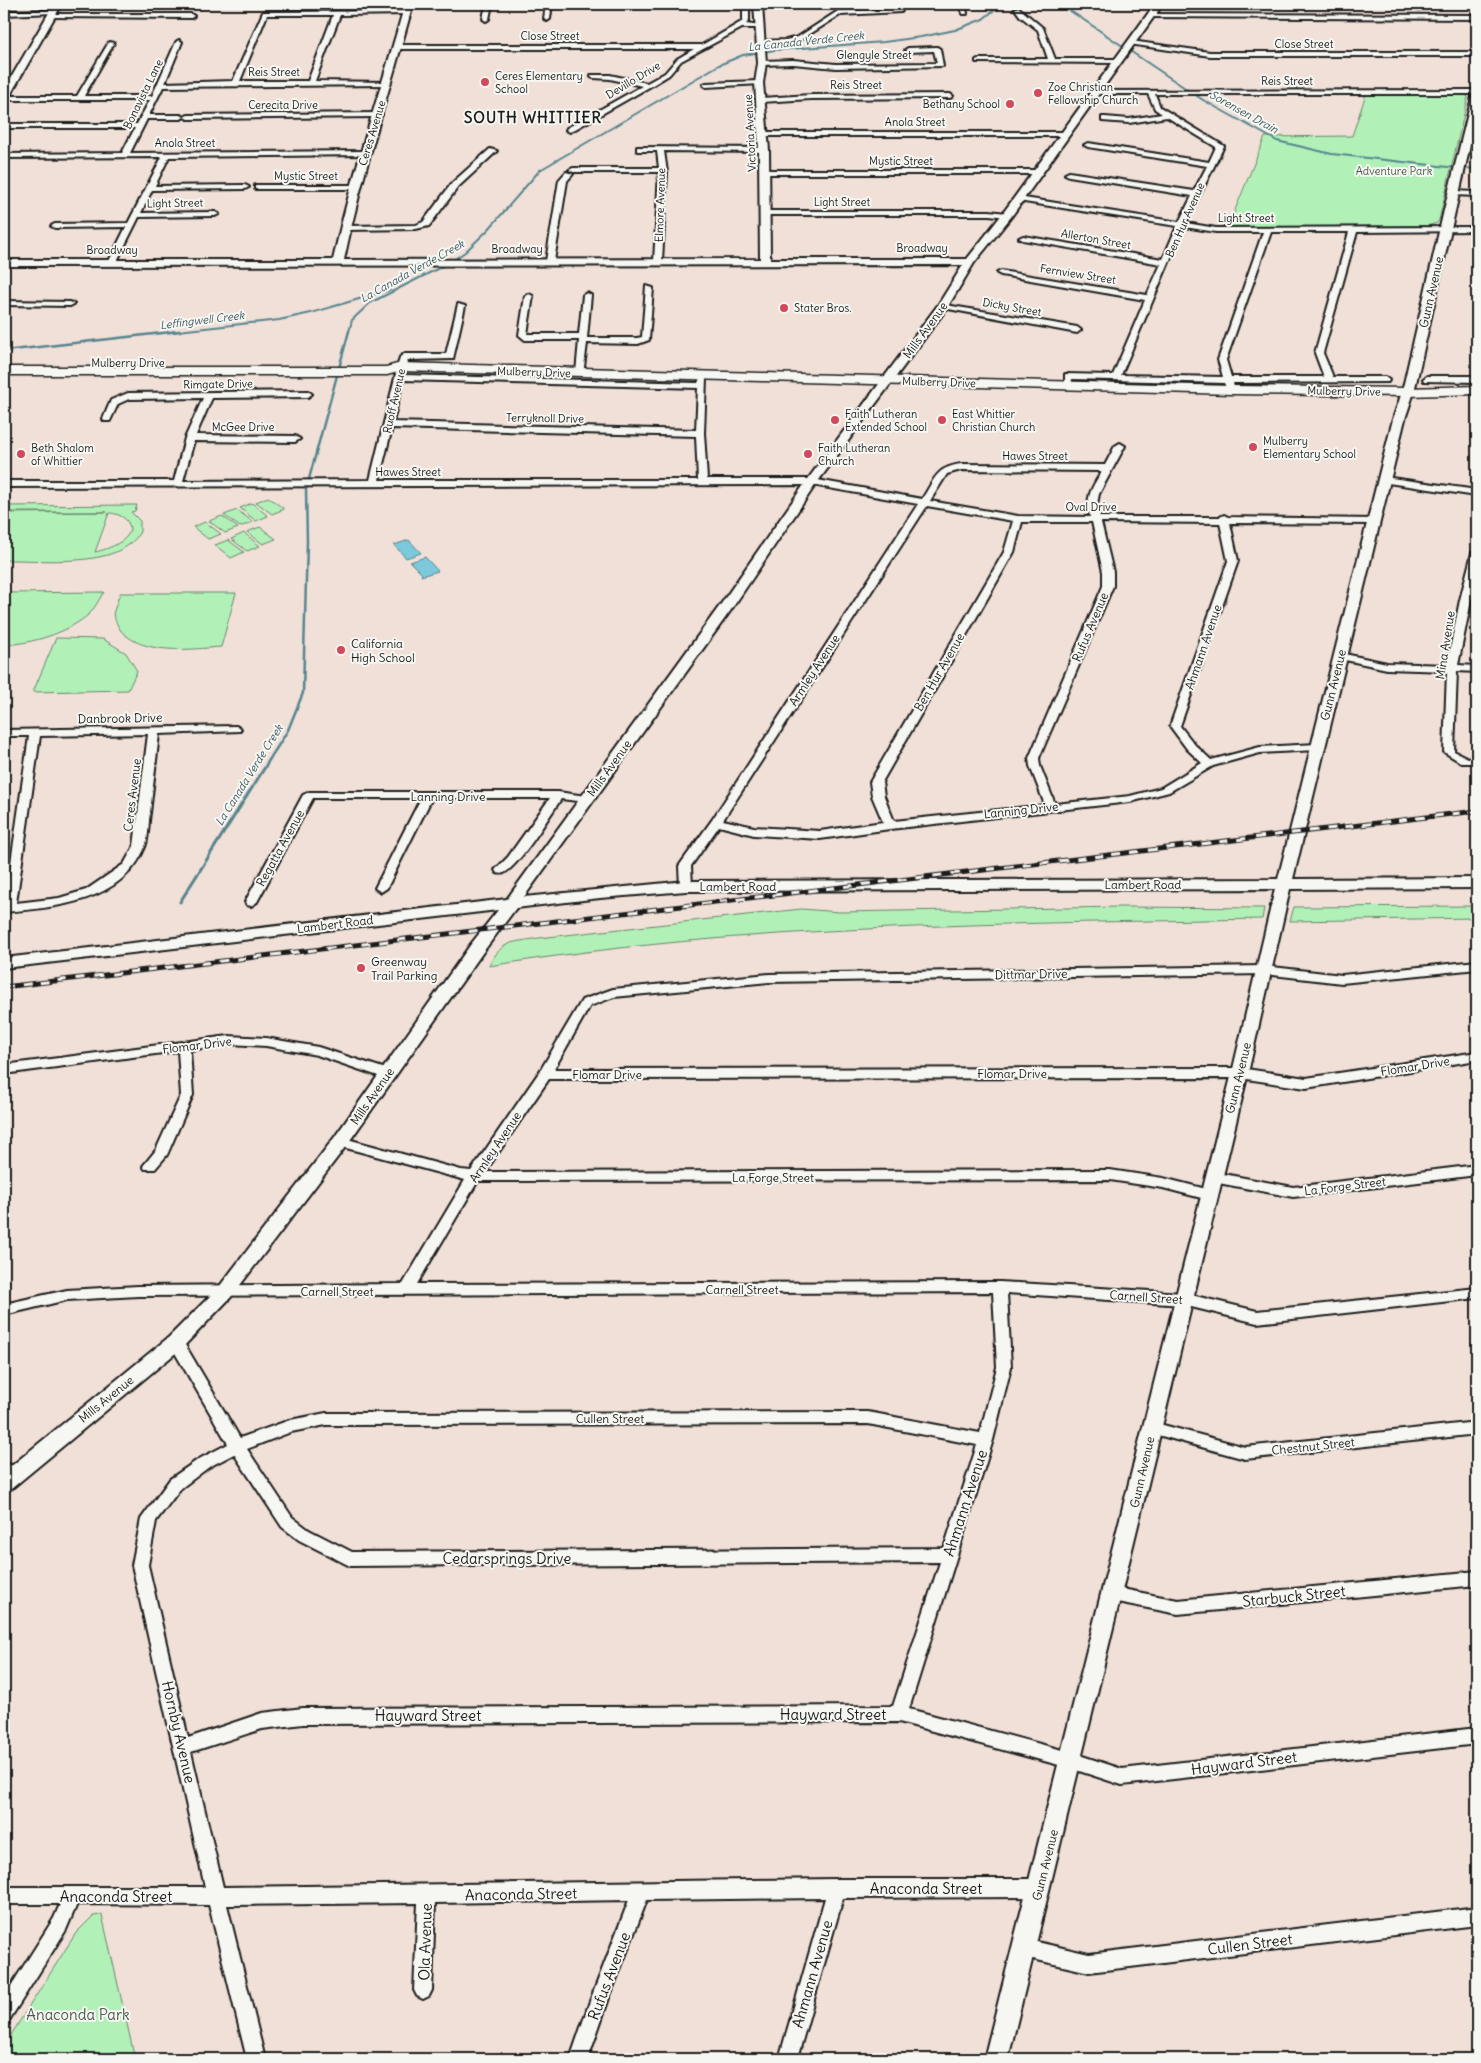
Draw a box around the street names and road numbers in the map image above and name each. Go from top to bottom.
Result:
street label: Close Street [521,29,580,43]
street label: Close Street [1275,37,1334,51]
street label: Glengyle Street [836,48,912,62]
street label: Bonavista Lane [120,57,166,131]
street label: Devillo Drive [603,58,663,102]
street label: Reis Street [248,65,300,79]
street label: Reis Street [1261,74,1313,88]
street label: Reis Street [830,78,882,92]
street label: Victoria Avenue [741,94,759,172]
street label: Cerecita Drive [248,98,318,112]
street label: Ceres Avenue [355,99,389,167]
street label: Anola Street [885,115,945,129]
street label: Anola Street [155,136,215,150]
street label: Mystic Street [869,154,933,168]
street label: Elmore Avenue [652,168,668,242]
street label: Mystic Street [274,169,338,183]
street label: Ben Hur Avenue [1162,180,1208,260]
street label: Light Street [814,195,871,209]
street label: Light Street [147,196,204,210]
street label: Light Street [1218,211,1275,225]
street label: Allerton Street [1060,226,1132,252]
street label: Broadway [896,241,948,255]
street label: Broadway [491,242,543,256]
street label: Broadway [86,243,138,257]
street label: Gunn Avenue [1416,255,1446,329]
street label: Fernview Street [1039,261,1117,287]
street label: Dicky Street [981,295,1043,319]
street label: Mills Avenue [899,299,951,361]
street label: Mulberry Drive [91,356,165,370]
street label: Mulberry Drive [497,364,571,380]
street label: Ruoff Avenue [380,367,408,435]
street label: Mulberry Drive [902,374,976,390]
street label: Rimgate Drive [183,376,253,392]
street label: Mulberry Drive [1307,383,1381,399]
street label: Terryknoll Drive [506,410,584,426]
street label: McGee Drive [212,420,274,434]
street label: Hawes Street [1002,449,1068,463]
street label: Hawes Street [375,465,441,479]
street label: Oval Drive [1065,500,1117,514]
street label: Rufus Avenue [1069,590,1111,664]
street label: Ahmann Avenue [1181,602,1225,692]
street label: Mina Avenue [1432,610,1458,680]
street label: Ben Hur Avenue [911,630,967,714]
street label: Armley Avenue [785,631,843,709]
street label: Gunn Avenue [1317,648,1349,722]
street label: Danbrook Drive [78,710,162,726]
street label: Mills Avenue [583,737,635,799]
street label: Ceres Avenue [120,758,144,832]
street label: Lanning Drive [411,789,485,804]
street label: Lanning Drive [983,799,1059,821]
street label: Regatta Avenue [253,807,307,889]
street label: Lambert Road [1105,877,1181,892]
street label: Lambert Road [700,879,776,894]
street label: Lambert Road [296,912,374,936]
street label: Dittmar Drive [994,966,1068,982]
street label: Flomar Drive [161,1033,233,1057]
street label: Gunn Avenue [1222,1041,1254,1115]
street label: Flomar Drive [1379,1053,1451,1079]
street label: Mills Avenue [347,1065,397,1127]
street label: Flomar Drive [977,1066,1047,1081]
street label: Flomar Drive [572,1067,642,1082]
street label: Armley Avenue [466,1109,524,1185]
street label: La Forge Street [732,1170,814,1185]
street label: La Forge Street [1303,1174,1387,1198]
street label: Carnell Street [705,1282,779,1297]
street label: Carnell Street [300,1284,374,1299]
street label: Carnell Street [1109,1287,1183,1307]
street label: Mills Avenue [76,1372,136,1426]
street label: Cullen Street [576,1411,644,1426]
street label: Chestnut Street [1271,1434,1355,1458]
street label: Gunn Avenue [1127,1435,1157,1509]
street label: Ahmann Avenue [939,1447,991,1559]
street label: Cedarsprings Drive [443,1549,571,1568]
street label: Starbuck Street [1241,1581,1347,1611]
street label: Hornby Avenue [158,1679,200,1785]
street label: Hayward Street [780,1705,886,1724]
street label: Hayward Street [375,1706,481,1725]
street label: Hayward Street [1190,1747,1298,1779]
street label: Gunn Avenue [1029,1828,1061,1902]
street label: Anaconda Street [870,1879,982,1898]
street label: Anaconda Street [465,1884,577,1904]
street label: Anaconda Street [60,1887,172,1906]
street label: Ola Avenue [414,1903,436,1981]
street label: Ahmann Avenue [788,1918,836,2030]
street label: Rufus Avenue [584,1929,634,2023]
street label: Cullen Street [1206,1929,1294,1959]

